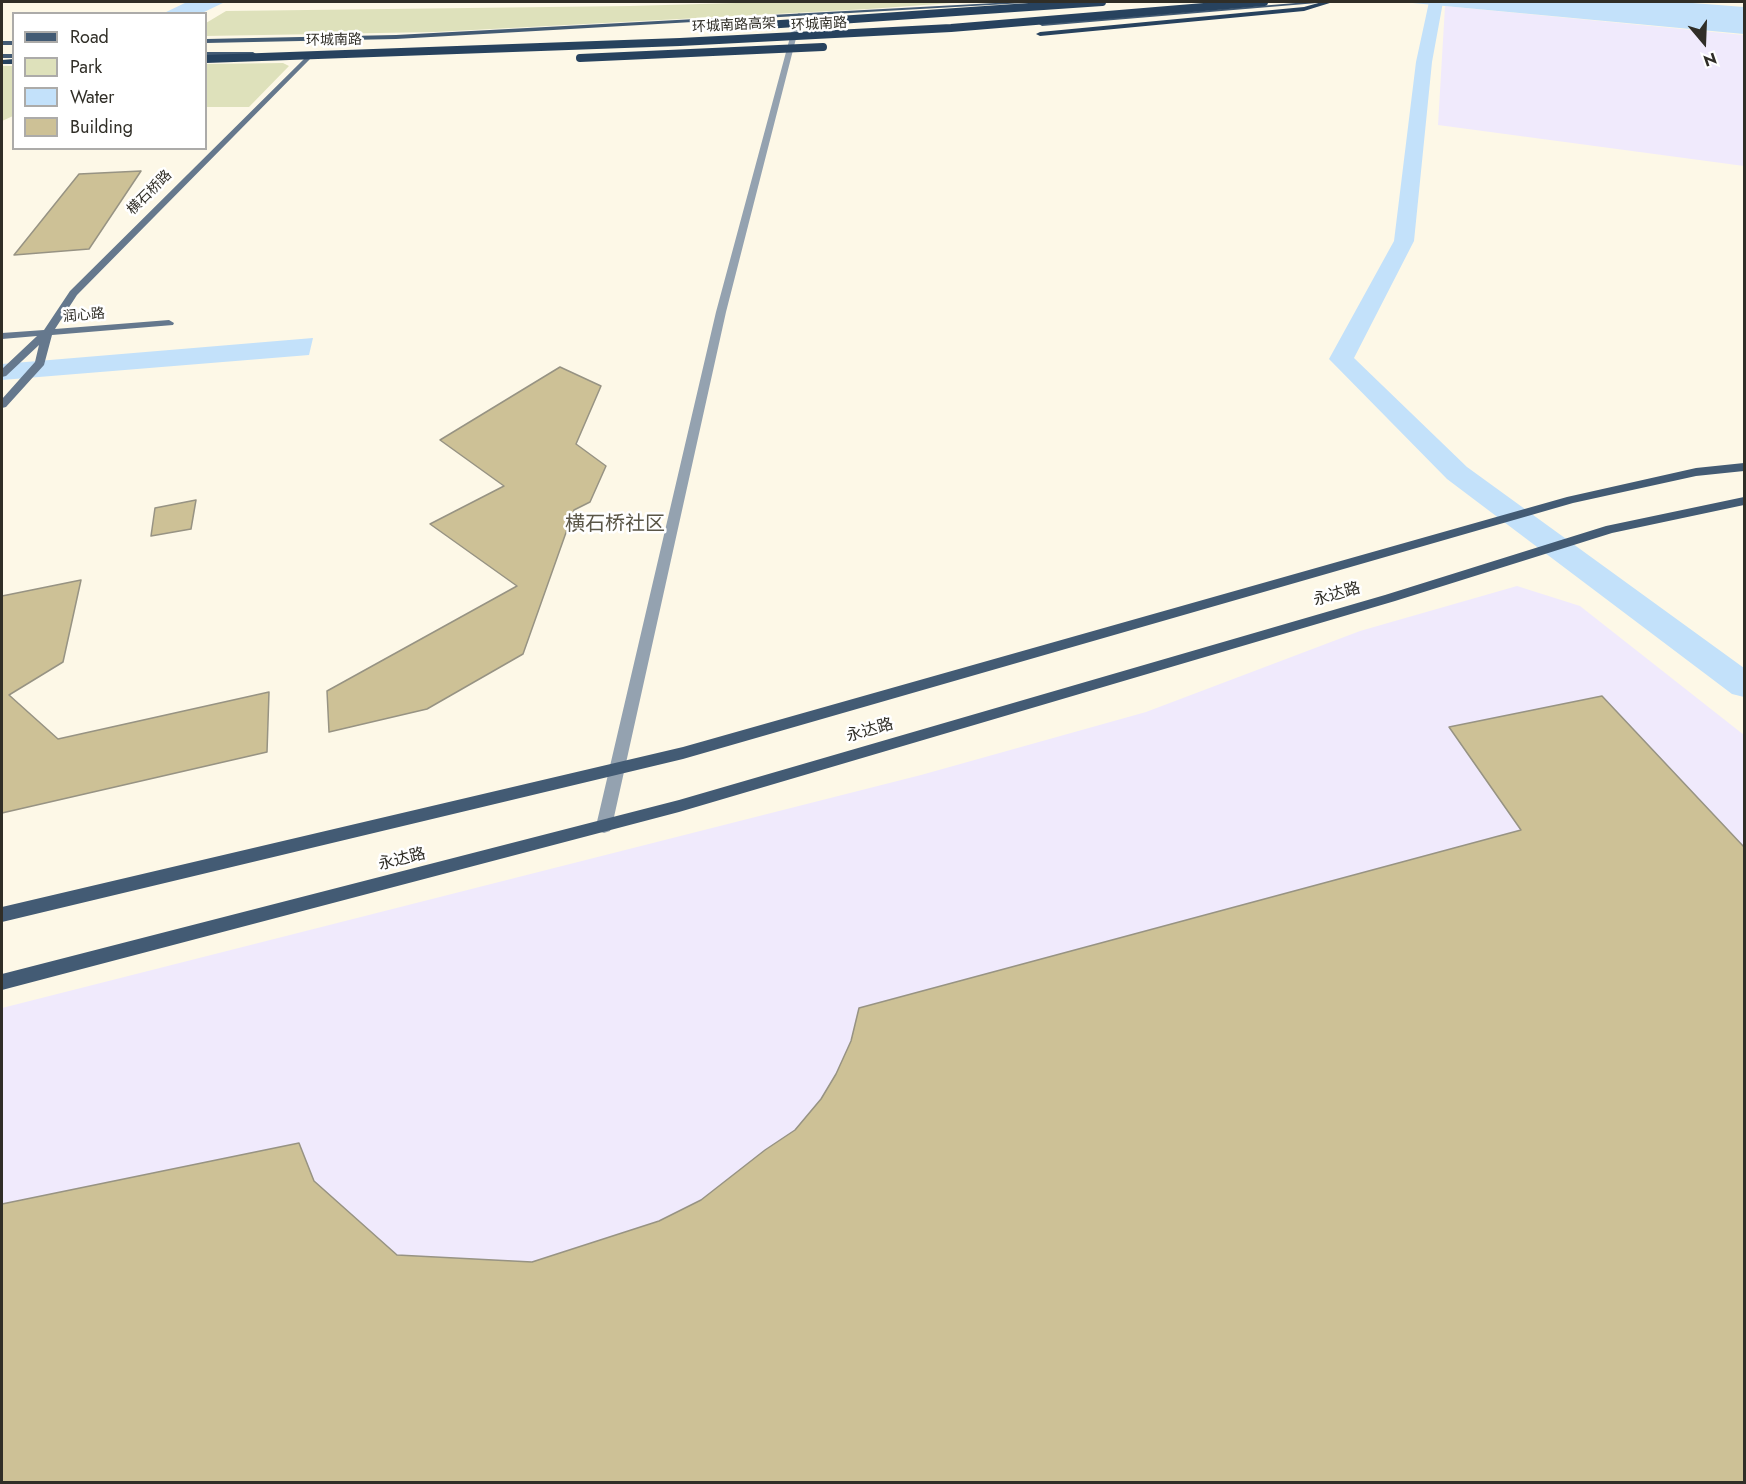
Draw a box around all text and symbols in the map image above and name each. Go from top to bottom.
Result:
legend [12,12,207,150]
north arrow [1674,12,1734,72]
street label: 环城南路高架 [692,15,776,37]
street label: 环城南路 [791,15,847,35]
text: Road [70,24,109,50]
street label: 环城南路 [306,32,362,50]
text: N [1700,47,1720,72]
text: Park [70,54,102,80]
text: Water [70,84,114,110]
text: Building [70,114,133,140]
street label: 横石桥路 [124,167,176,219]
street label: 润心路 [62,306,106,326]
district label: 横石桥社区 [565,513,665,537]
street label: 永达路 [1311,579,1363,611]
street label: 永达路 [844,715,896,747]
street label: 永达路 [376,845,428,875]

